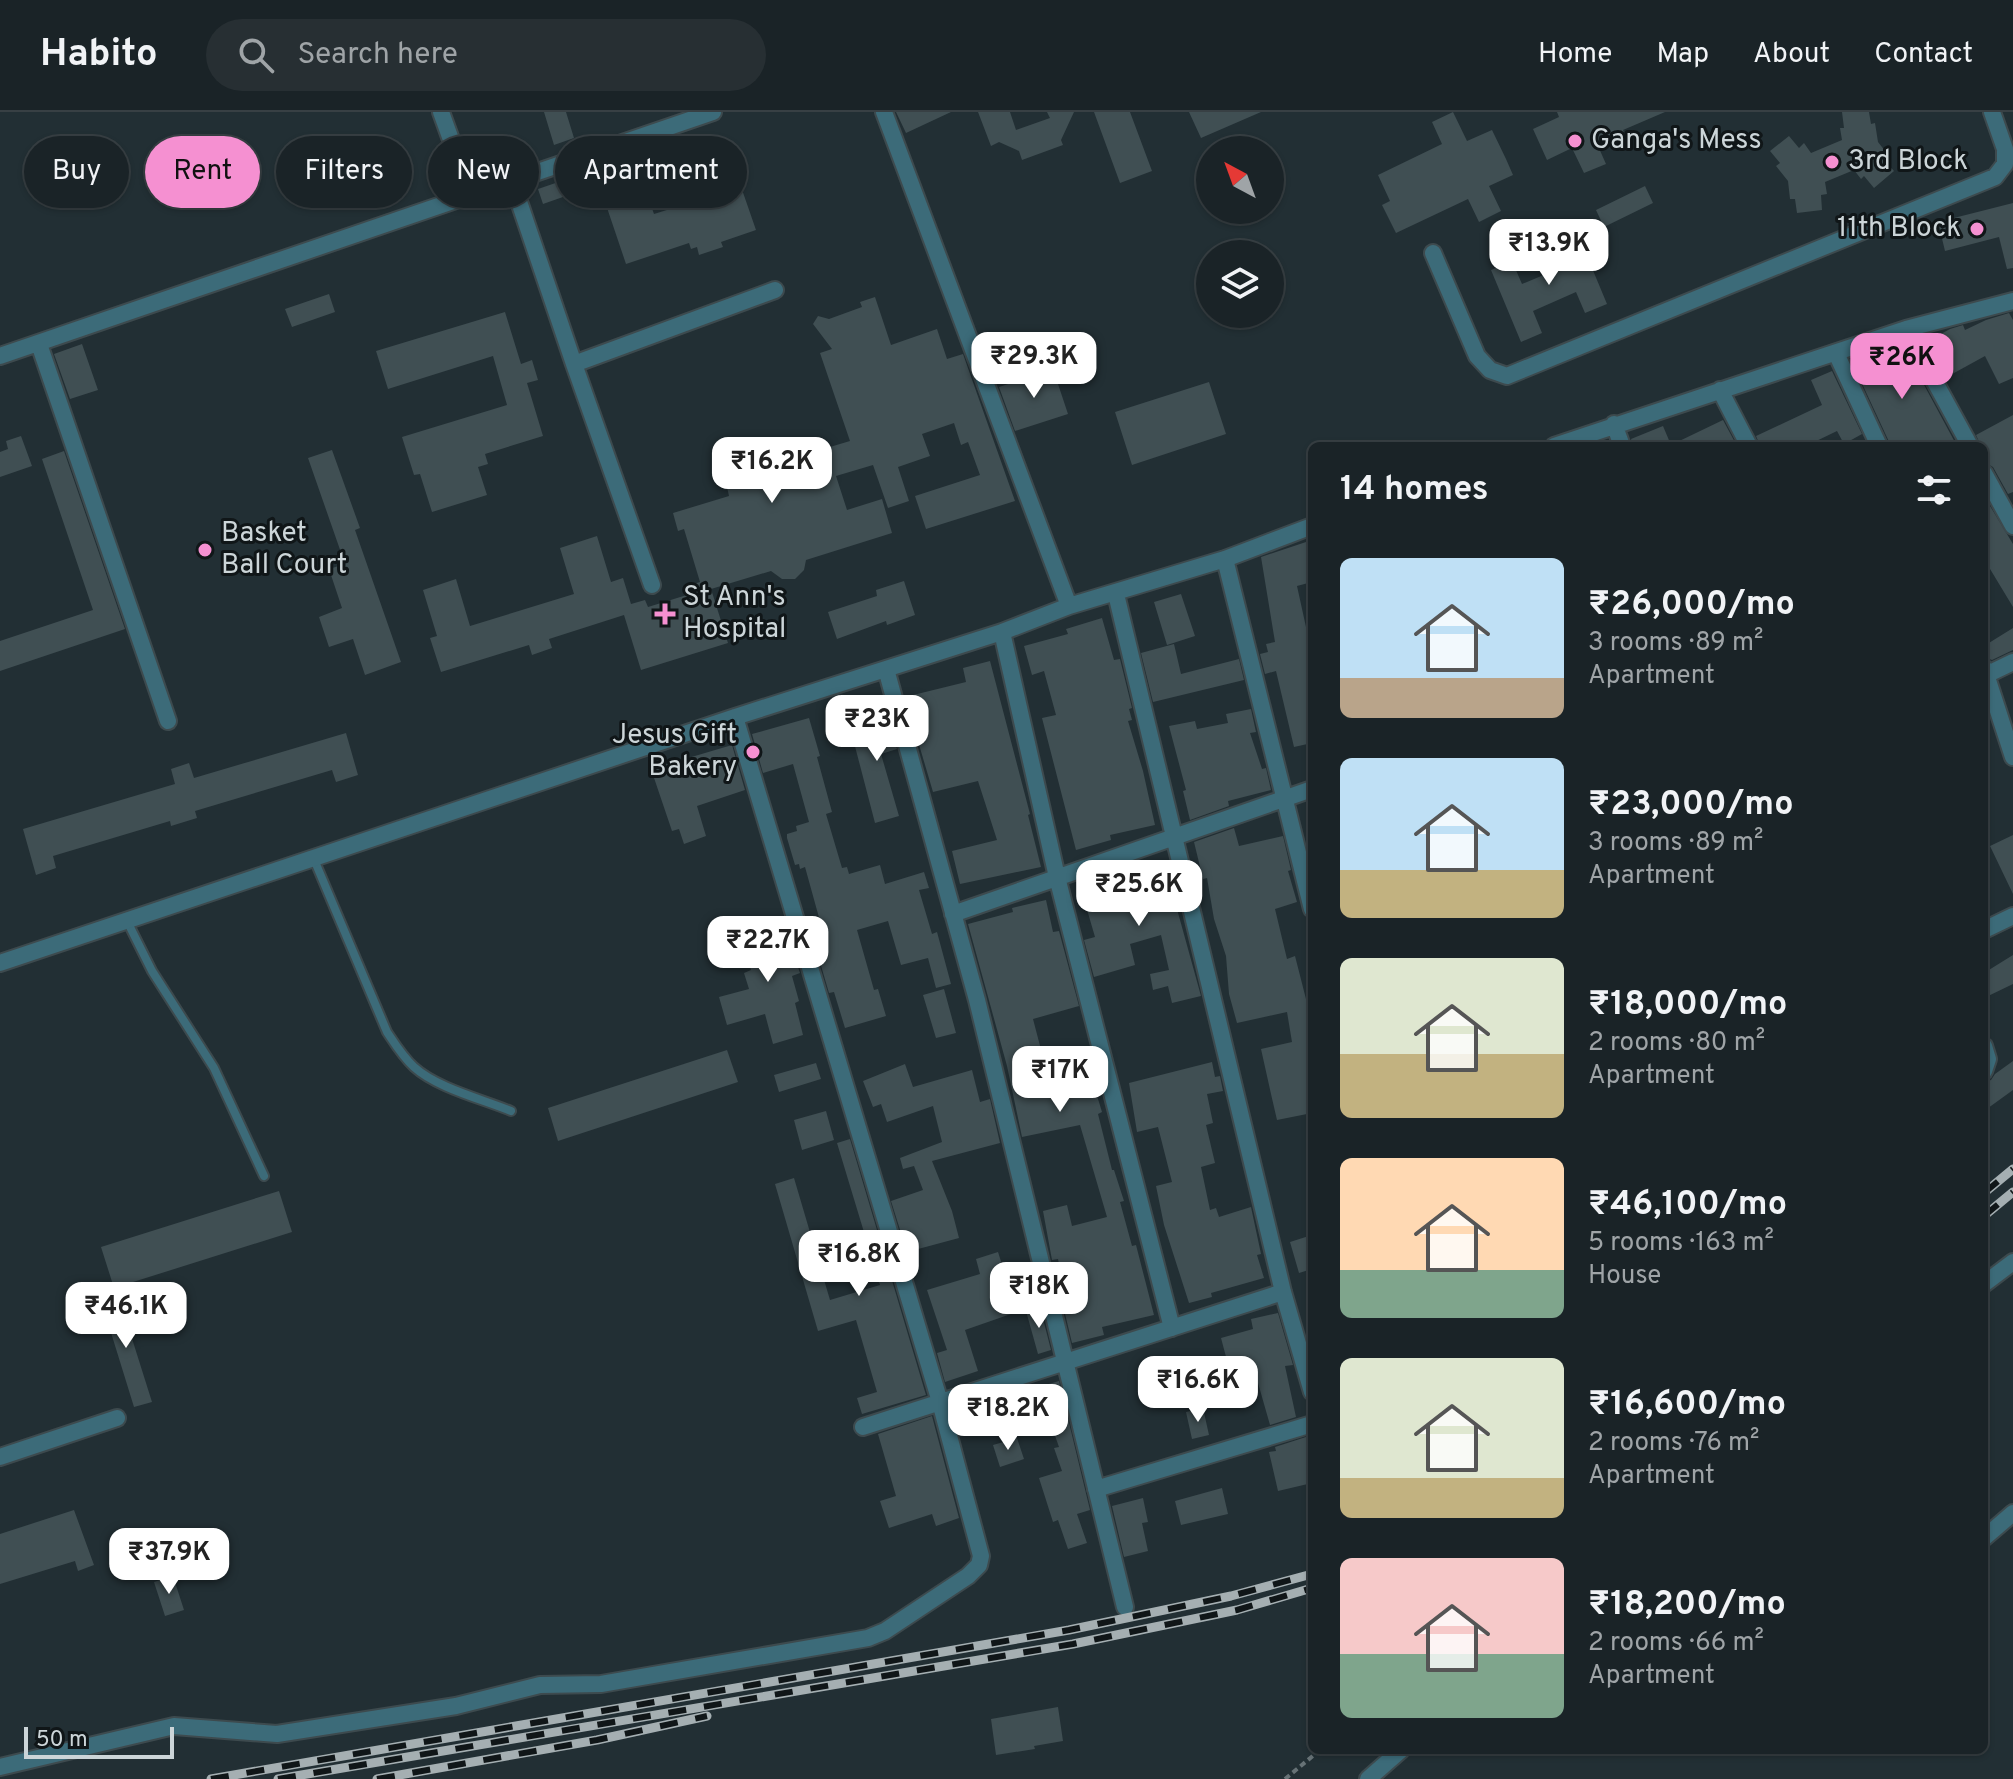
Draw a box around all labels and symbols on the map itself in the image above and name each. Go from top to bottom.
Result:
place label: Ganga's Mess [1591,123,1762,159]
marker: Ganga's Mess [1566,132,1584,150]
north arrow [1196,136,1284,224]
place label: 3rd Block [1848,144,1968,180]
marker: 3rd Block [1823,153,1841,171]
place label: 11th Block [1837,211,1961,247]
pin: ₹13.9K [1484,219,1614,287]
marker: 11th Block [1968,220,1986,238]
pin: ₹29.3K [969,332,1099,400]
pin: ₹26K [1855,333,1949,401]
pin: ₹16.2K [707,437,837,505]
place label: Basket Ball Court [221,516,347,584]
marker: Basket Ball Court [196,541,214,559]
place label: St Ann's Hospital [683,580,786,648]
marker: St Ann's Hospital [654,603,676,625]
pin: ₹23K [830,695,924,763]
place label: Jesus Gift Bakery [612,718,737,786]
marker: Jesus Gift Bakery [744,743,762,761]
pin: ₹25.6K [1074,860,1204,928]
pin: ₹22.7K [703,916,833,984]
pin: ₹17K [1013,1046,1107,1114]
pin: ₹16.8K [794,1230,924,1298]
pin: ₹18K [992,1262,1086,1330]
pin: ₹46.1K [61,1282,191,1350]
pin: ₹16.6K [1133,1356,1263,1424]
pin: ₹18.2K [943,1384,1073,1452]
pin: ₹37.9K [104,1528,234,1596]
scale bar [24,1723,174,1759]

